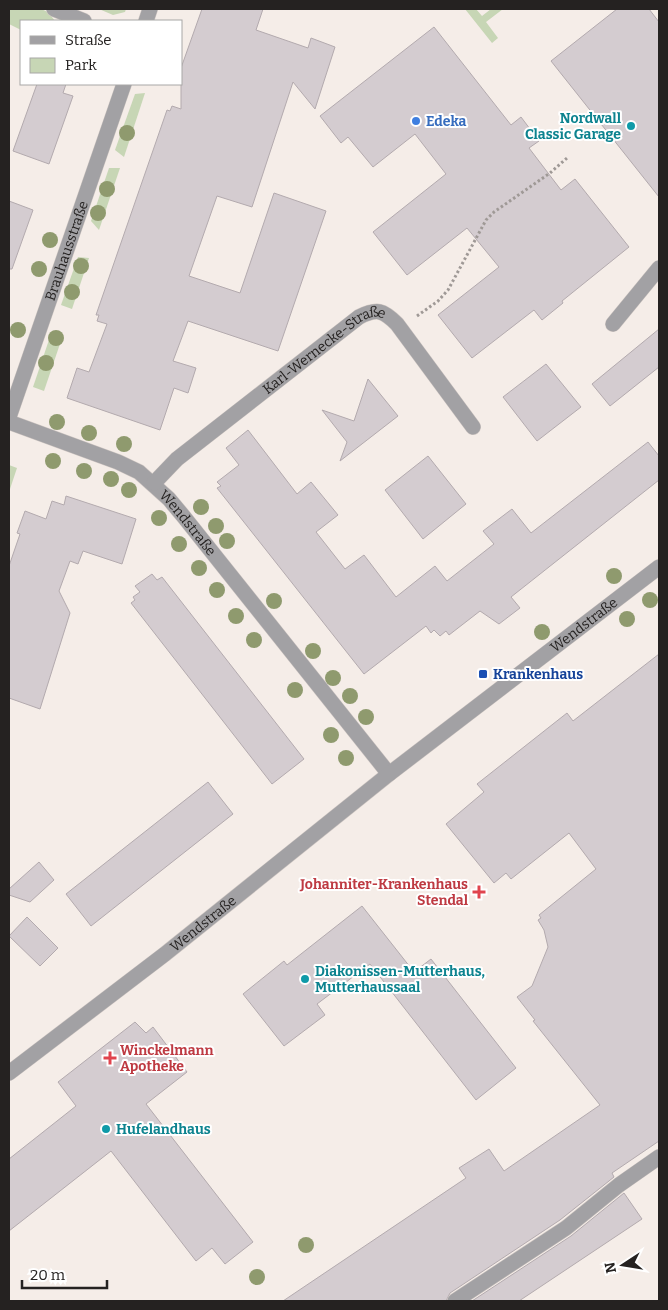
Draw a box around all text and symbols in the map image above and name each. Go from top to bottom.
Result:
legend [20,20,182,85]
text: Straße [65,31,111,49]
text: Park [65,56,97,74]
place label: Nordwall Classic Garage [525,110,622,143]
place label: Edeka [426,113,466,130]
marker: Edeka [410,115,422,127]
marker: Nordwall Classic Garage [625,120,637,132]
street label: Brauhausstraße [42,199,92,303]
street label: Karl-Wernecke-Straße [259,303,388,398]
street label: Wendstraße [156,487,219,559]
street label: Wendstraße [547,594,621,656]
place label: Krankenhaus [493,666,583,683]
marker: Krankenhaus [477,668,489,680]
place label: Johanniter-Krankenhaus Stendal [299,876,469,909]
marker: Johanniter-Krankenhaus Stendal [472,885,486,899]
street label: Wendstraße [167,892,240,956]
place label: Diakonissen-Mutterhaus, Mutterhaussaal [315,963,485,996]
marker: Diakonissen-Mutterhaus, Mutterhaussaal [299,973,311,985]
place label: Winckelmann Apotheke [120,1042,214,1075]
marker: Winckelmann Apotheke [104,1052,116,1064]
place label: Hufelandhaus [116,1121,211,1138]
marker: Hufelandhaus [100,1123,112,1135]
north arrow [598,1240,648,1290]
scale bar [22,1258,108,1290]
text: N [601,1260,620,1275]
text: 20 m [30,1266,66,1284]

